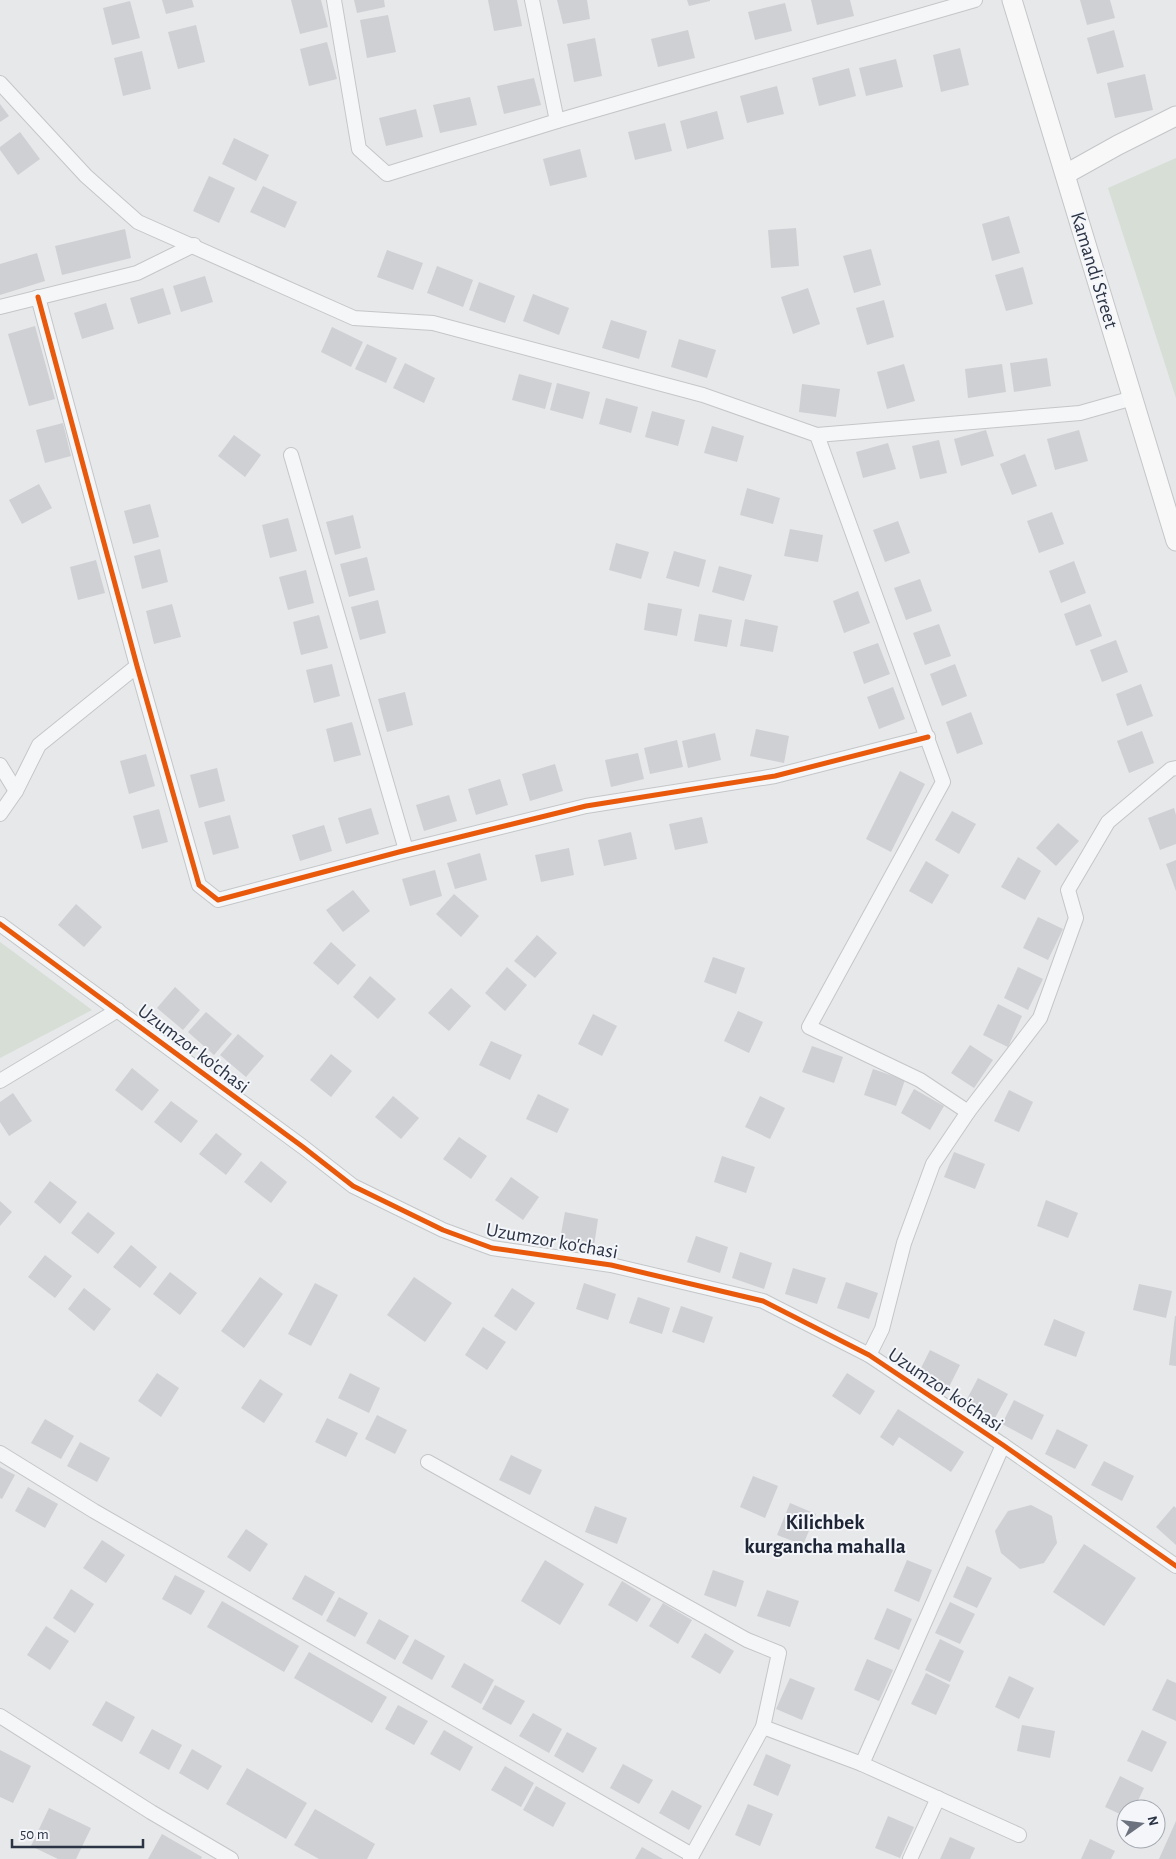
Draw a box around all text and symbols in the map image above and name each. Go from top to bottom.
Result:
street label: Kamandi Street [1067,210,1121,332]
street label: Uzumzor ko'chasi [134,1001,253,1097]
street label: Uzumzor ko'chasi [484,1220,619,1262]
street label: Uzumzor ko'chasi [884,1344,1007,1436]
district label: Kilichbek kurgancha mahalla [744,1512,906,1557]
north arrow [1116,1799,1166,1849]
text: N [1145,1815,1161,1828]
scale bar [12,1816,144,1848]
text: 50 m [20,1827,49,1842]

